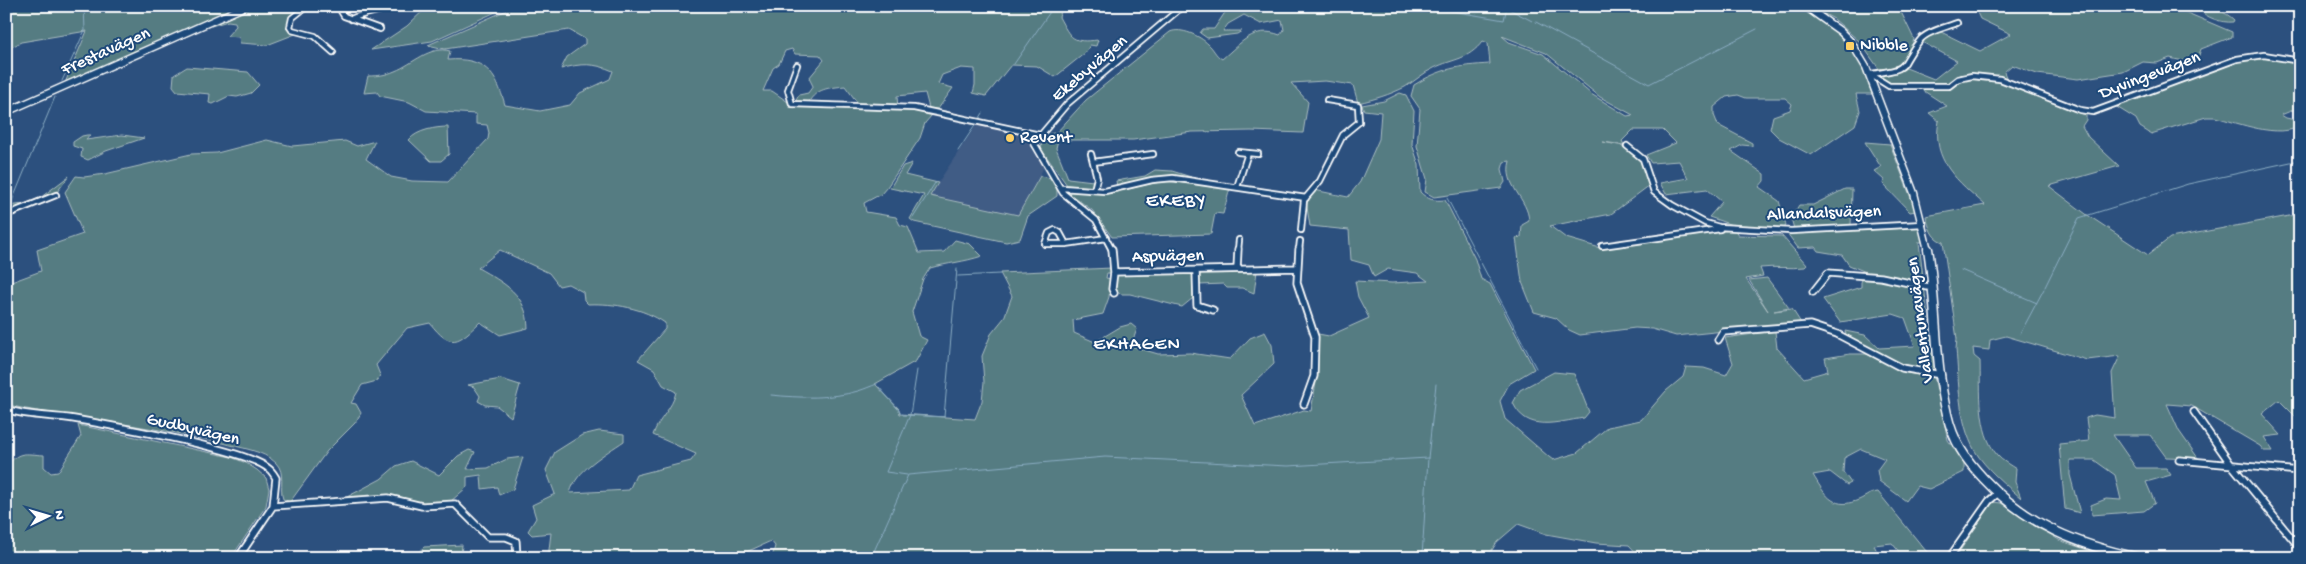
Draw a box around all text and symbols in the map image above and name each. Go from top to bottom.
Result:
street label: Frestavägen [57,23,154,81]
street label: Ekebyvägen [1048,31,1133,107]
place label: Nibble [1860,36,1909,57]
marker: Nibble [1844,40,1856,52]
street label: Dyvingevägen [2096,47,2204,105]
place label: Revent [1020,128,1073,149]
marker: Revent [1004,132,1016,144]
district label: EKEBY [1146,191,1206,214]
street label: Allandalsvägen [1767,201,1882,226]
street label: Aspvägen [1132,246,1205,268]
street label: Vallentunavägen [1903,256,1939,385]
district label: EKHAGEN [1093,334,1181,357]
street label: Gudbyvägen [144,409,242,451]
north arrow [22,492,72,542]
text: N [50,510,67,520]

